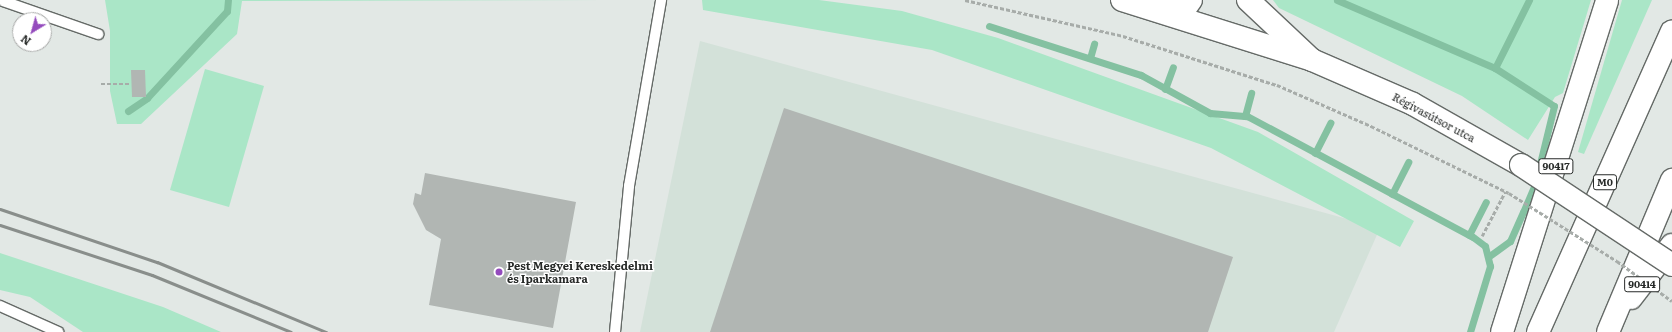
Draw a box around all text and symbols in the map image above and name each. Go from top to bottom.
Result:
north arrow [12,12,52,52]
text: N [17,32,34,50]
street label: Régivasútsor utca [1390,90,1478,144]
road number: 90417 [1538,158,1574,174]
road number: M0 [1592,174,1618,190]
place label: Pest Megyei Kereskedelmi és Iparkamara [507,259,653,285]
marker: Pest Megyei Kereskedelmi és Iparkamara [494,267,504,277]
road number: 90414 [1624,276,1660,292]

